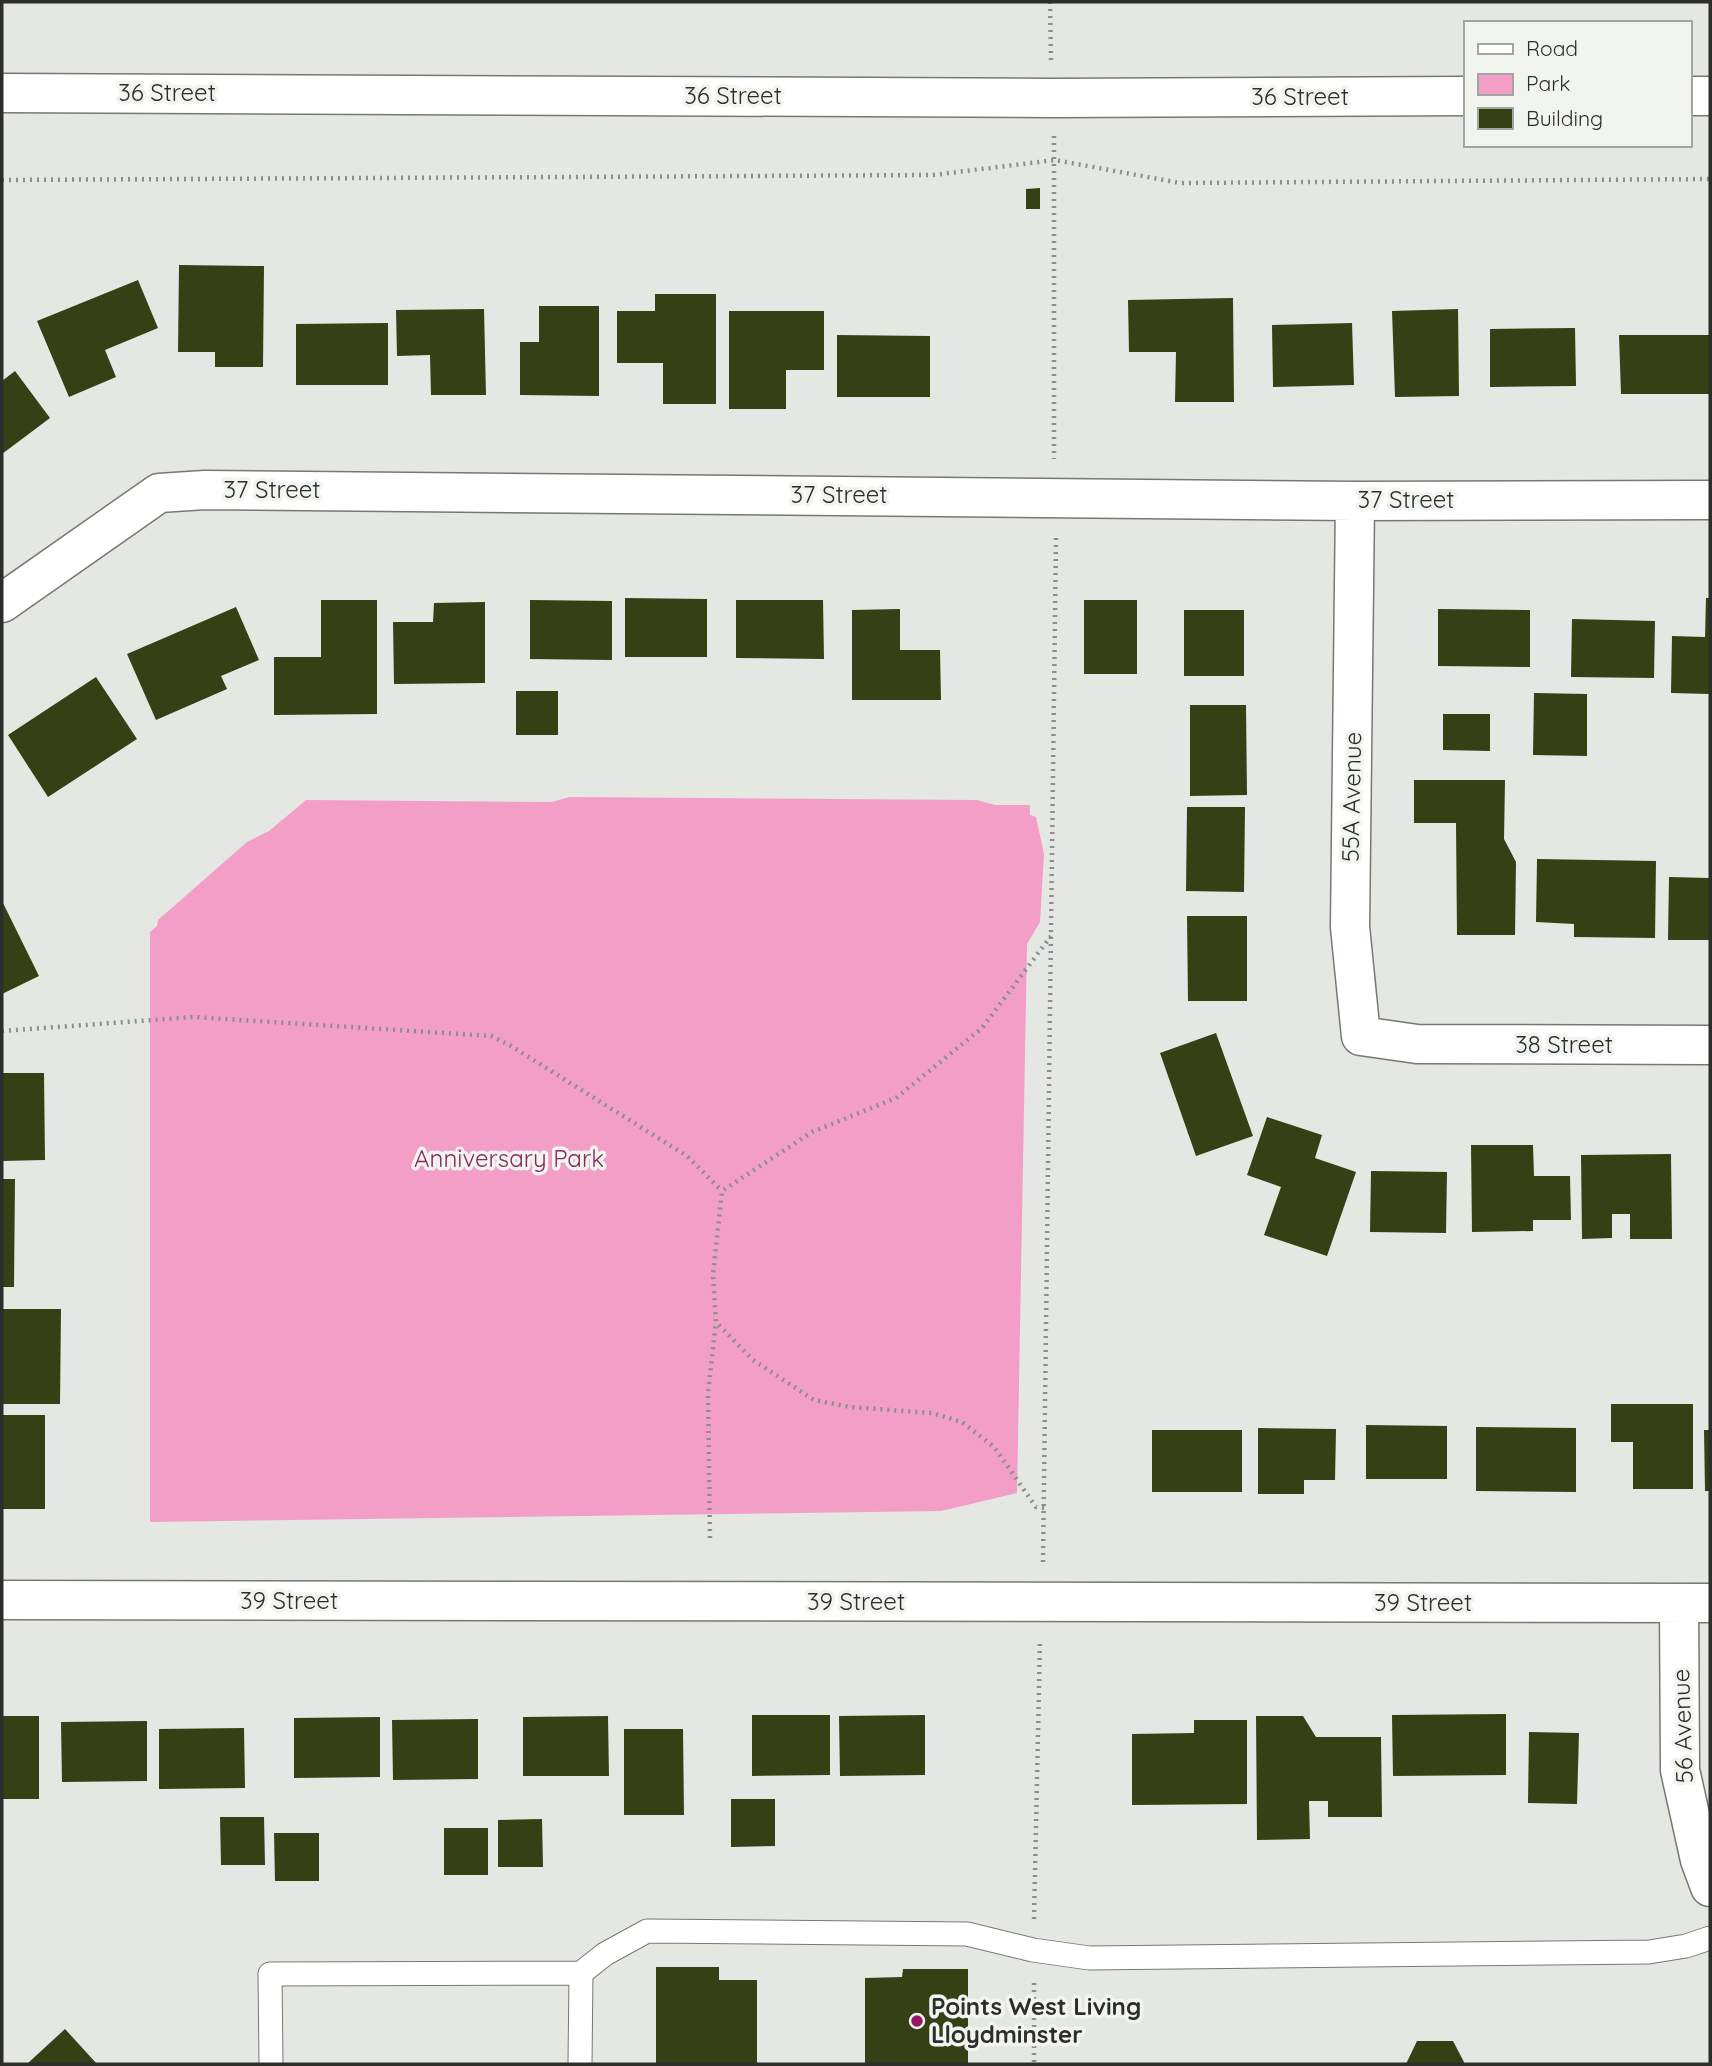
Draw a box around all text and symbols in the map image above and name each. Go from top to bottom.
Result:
legend [1464,21,1691,147]
text: Road [1526,35,1578,61]
text: Park [1526,70,1570,96]
street label: 36 Street [118,77,216,107]
street label: 36 Street [684,80,782,110]
street label: 36 Street [1251,81,1349,111]
text: Building [1526,105,1603,131]
street label: 37 Street [223,474,321,504]
street label: 37 Street [790,479,888,509]
street label: 37 Street [1357,484,1455,514]
street label: 55A Avenue [1335,732,1367,862]
street label: 38 Street [1515,1029,1613,1059]
park label: Anniversary Park [414,1143,604,1173]
street label: 39 Street [240,1585,338,1615]
street label: 39 Street [807,1586,905,1616]
street label: 39 Street [1374,1587,1472,1617]
street label: 56 Avenue [1665,1668,1699,1784]
place label: Points West Living Lloydminster [931,1991,1141,2049]
marker: Points West Living Lloydminster [909,2013,925,2029]

